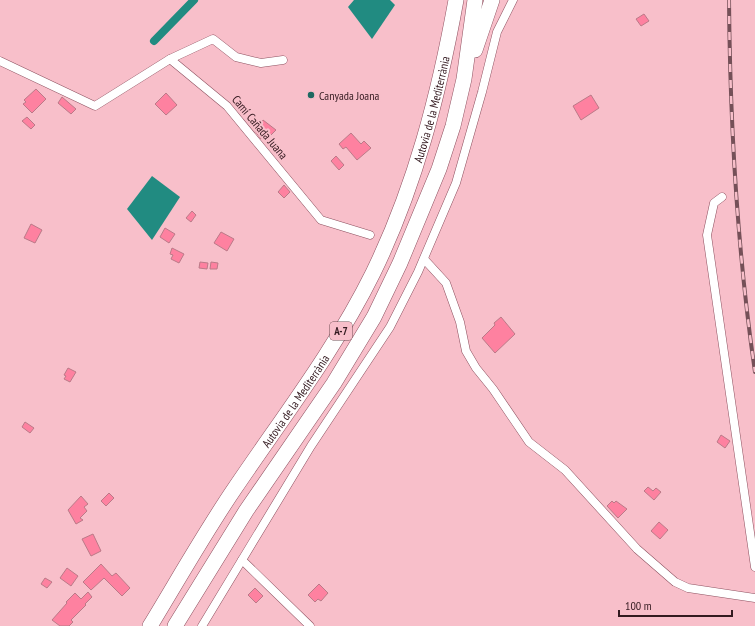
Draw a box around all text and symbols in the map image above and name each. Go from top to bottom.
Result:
street label: Autovia de la Mediterrània [410,54,452,164]
place label: Canyada Joana [319,88,379,103]
marker: Canyada Joana [306,90,316,100]
street label: Camí Cañada Juana [229,92,291,162]
road number: A-7 [330,322,352,340]
street label: Autovia de la Mediterrània [258,351,332,450]
scale bar [619,592,732,618]
text: 100 m [625,598,652,613]

